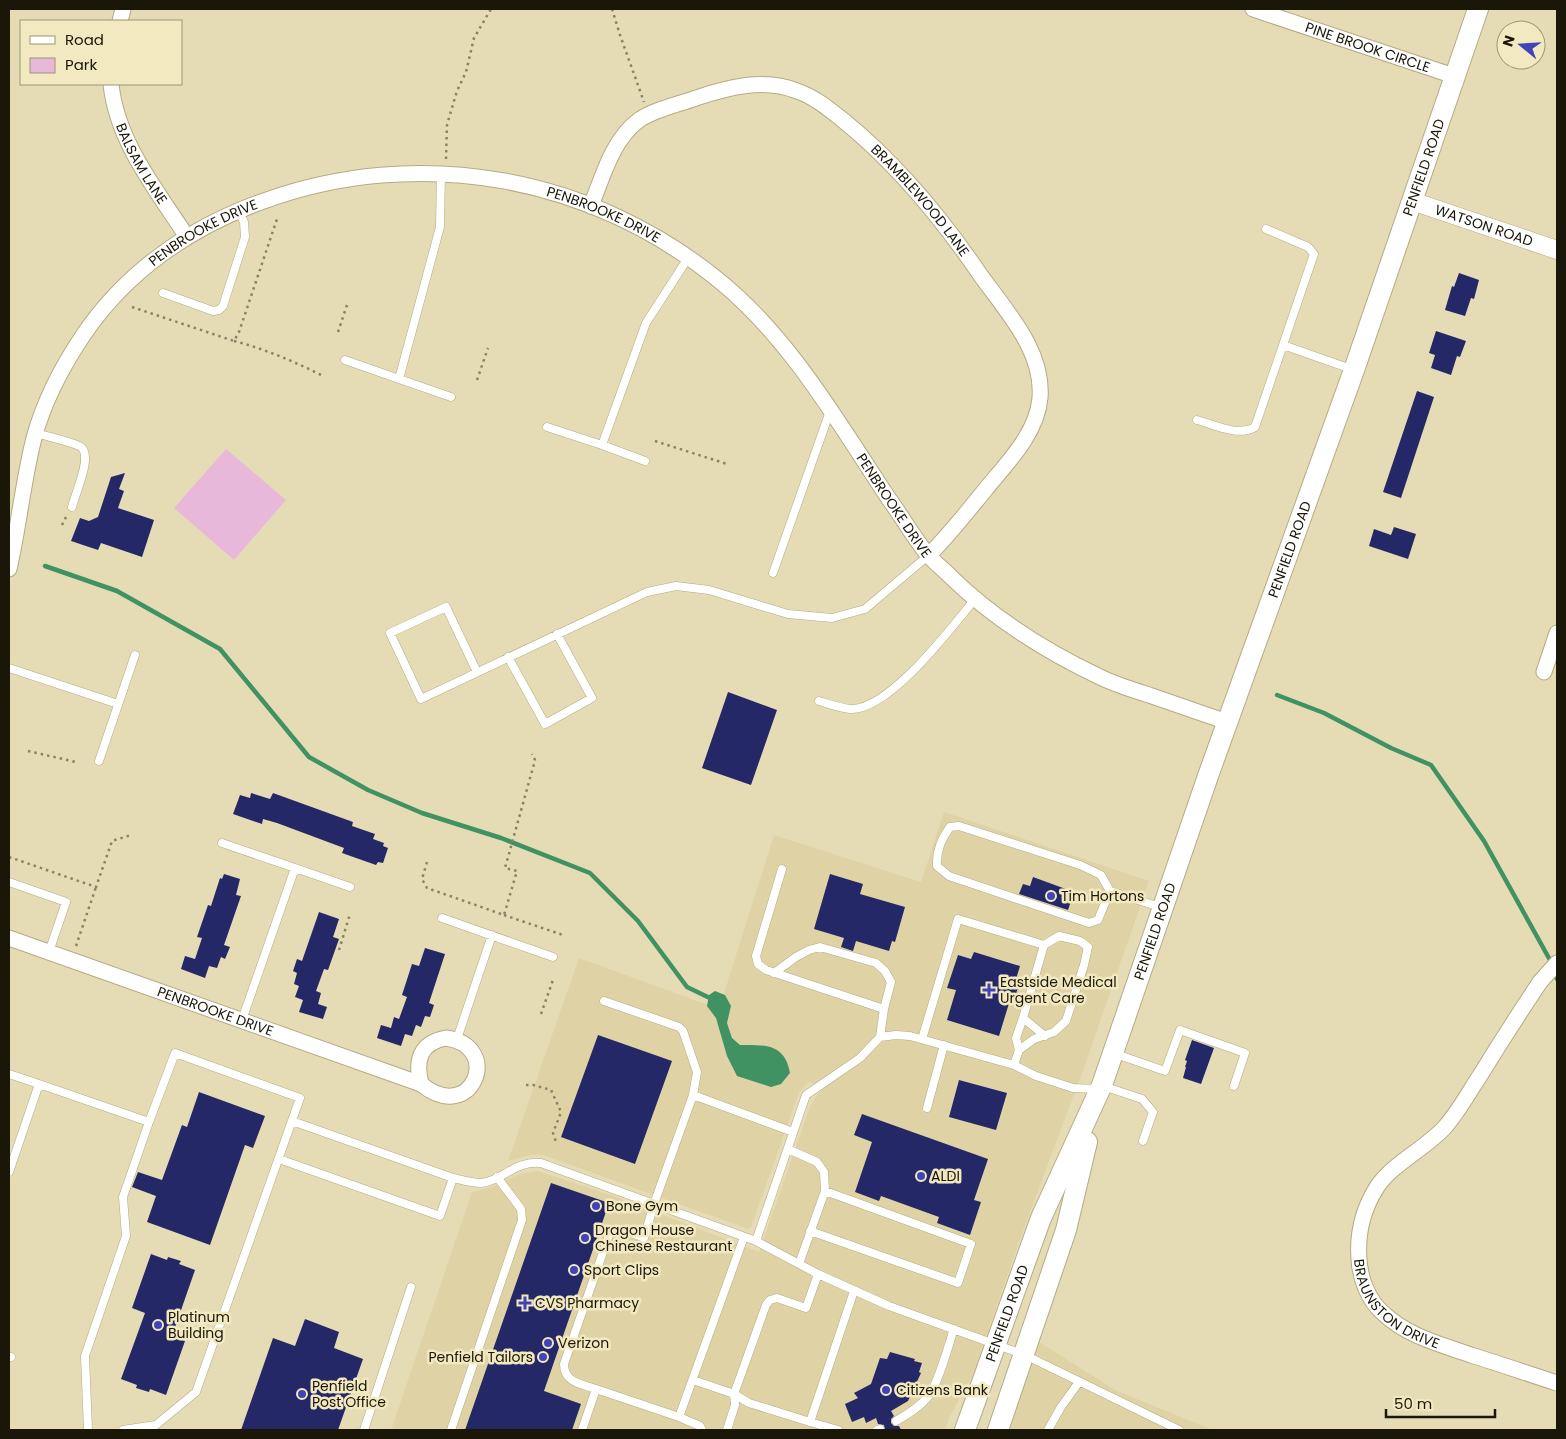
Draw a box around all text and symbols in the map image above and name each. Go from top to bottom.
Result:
street label: PINE BROOK CIRCLE [1303,17,1433,77]
legend [20,20,182,85]
north arrow [1496,20,1546,70]
text: Road [65,29,104,50]
text: N [1497,33,1520,49]
text: Park [65,54,97,75]
street label: PENFIELD ROAD [1398,116,1450,219]
street label: BALSAM LANE [111,120,172,208]
street label: BRAMBLEWOOD LANE [867,140,974,260]
street label: PENBROOKE DRIVE [544,181,664,248]
street label: PENBROOKE DRIVE [144,194,260,271]
street label: WATSON ROAD [1432,199,1536,251]
street label: PENBROOKE DRIVE [852,449,936,562]
street label: PENFIELD ROAD [1263,498,1316,601]
street label: PENFIELD ROAD [1129,880,1181,983]
place label: Tim Hortons [1061,886,1144,906]
marker: Tim Hortons [1045,890,1057,902]
place label: Eastside Medical Urgent Care [1000,972,1117,1008]
street label: PENBROOKE DRIVE [155,981,276,1041]
marker: Eastside Medical Urgent Care [982,983,996,997]
place label: ALDI [931,1166,960,1186]
marker: ALDI [915,1170,927,1182]
place label: Bone Gym [606,1196,678,1216]
marker: Bone Gym [590,1200,602,1212]
place label: Dragon House Chinese Restaurant [595,1220,732,1256]
marker: Dragon House Chinese Restaurant [579,1232,591,1244]
street label: BRAUNSTON DRIVE [1349,1258,1442,1353]
place label: Sport Clips [584,1260,659,1280]
street label: PENFIELD ROAD [980,1262,1033,1364]
marker: Sport Clips [568,1264,580,1276]
place label: CVS Pharmacy [535,1293,639,1313]
marker: CVS Pharmacy [519,1297,531,1309]
place label: Platinum Building [168,1307,230,1343]
marker: Platinum Building [152,1319,164,1331]
place label: Verizon [558,1333,609,1353]
marker: Verizon [542,1337,554,1349]
place label: Penfield Tailors [428,1347,533,1367]
marker: Penfield Tailors [537,1351,549,1363]
place label: Penfield Post Office [312,1376,386,1412]
place label: Citizens Bank [896,1380,989,1400]
marker: Citizens Bank [880,1384,892,1396]
scale bar [1386,1386,1495,1418]
marker: Penfield Post Office [296,1388,308,1400]
text: 50 m [1394,1393,1432,1414]

